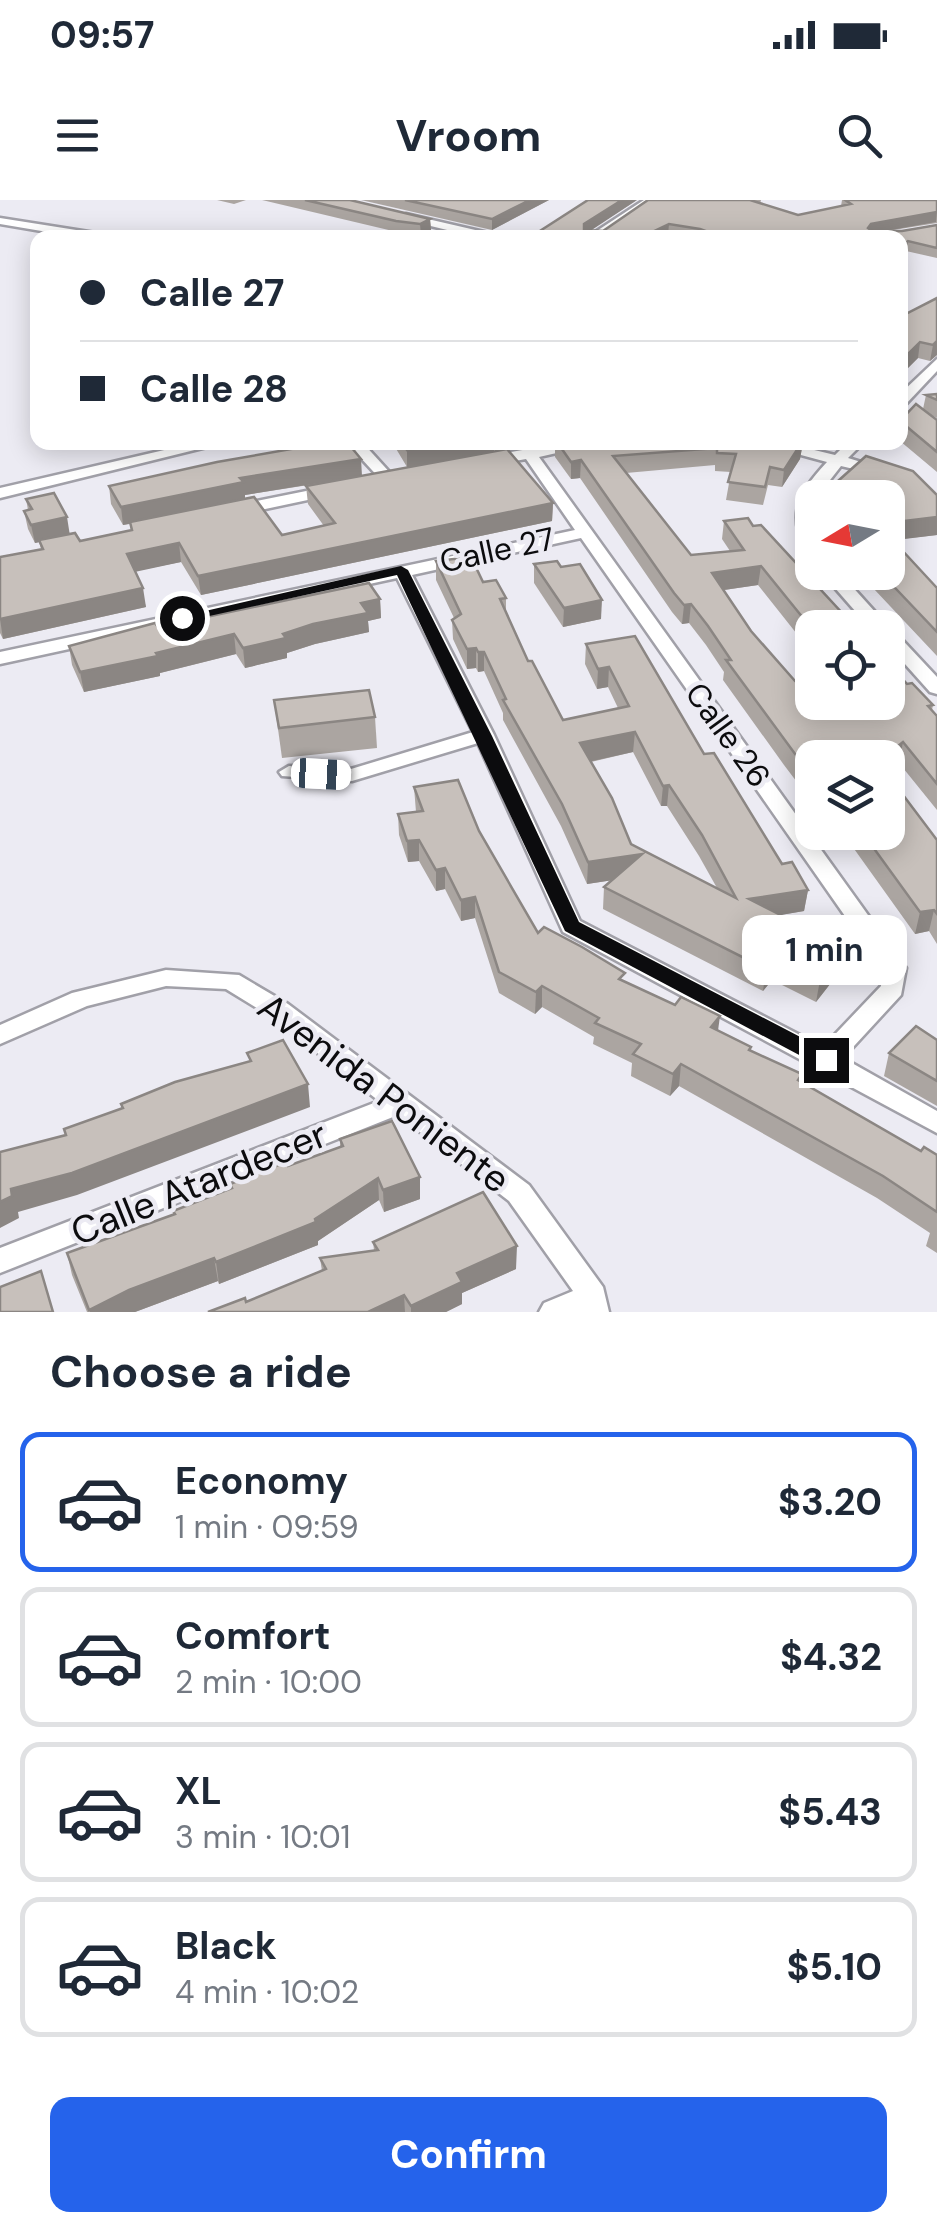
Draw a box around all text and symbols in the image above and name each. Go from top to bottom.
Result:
text: 09:57 [50,10,154,60]
text: Vroom [396,106,541,165]
icon: menu [50,108,105,163]
icon: search [832,108,887,163]
text: Calle 27 [140,268,284,318]
text: Calle 28 [140,364,288,414]
north arrow [795,480,905,590]
map controls [795,480,905,850]
street label: Calle 27 [436,517,558,583]
route start [160,596,205,641]
button: locate [795,610,905,720]
street label: Calle 26 [676,674,780,796]
button: layers [795,740,905,850]
car [290,757,352,791]
callout: 1 min [744,915,908,985]
text: 1 min [786,929,863,971]
street label: Avenida Poniente [248,982,520,1204]
route end [804,1038,849,1083]
street label: Calle Atardecer [64,1109,334,1257]
text: Choose a ride [50,1342,352,1401]
text: Economy [175,1456,348,1506]
icon: car [55,1457,145,1547]
text: $3.20 [778,1477,882,1527]
text: 1 min · 09:59 [175,1506,359,1548]
text: Comfort [175,1611,331,1661]
icon: car [55,1612,145,1702]
text: $4.32 [780,1632,882,1682]
text: 2 min · 10:00 [175,1661,362,1703]
text: XL [175,1766,222,1816]
icon: car [55,1767,145,1857]
text: $5.43 [778,1787,882,1837]
text: 3 min · 10:01 [175,1816,351,1858]
text: Black [175,1921,277,1971]
icon: car [55,1922,145,2012]
text: $5.10 [787,1942,882,1992]
text: 4 min · 10:02 [175,1971,359,2013]
button: Confirm [50,2097,887,2212]

